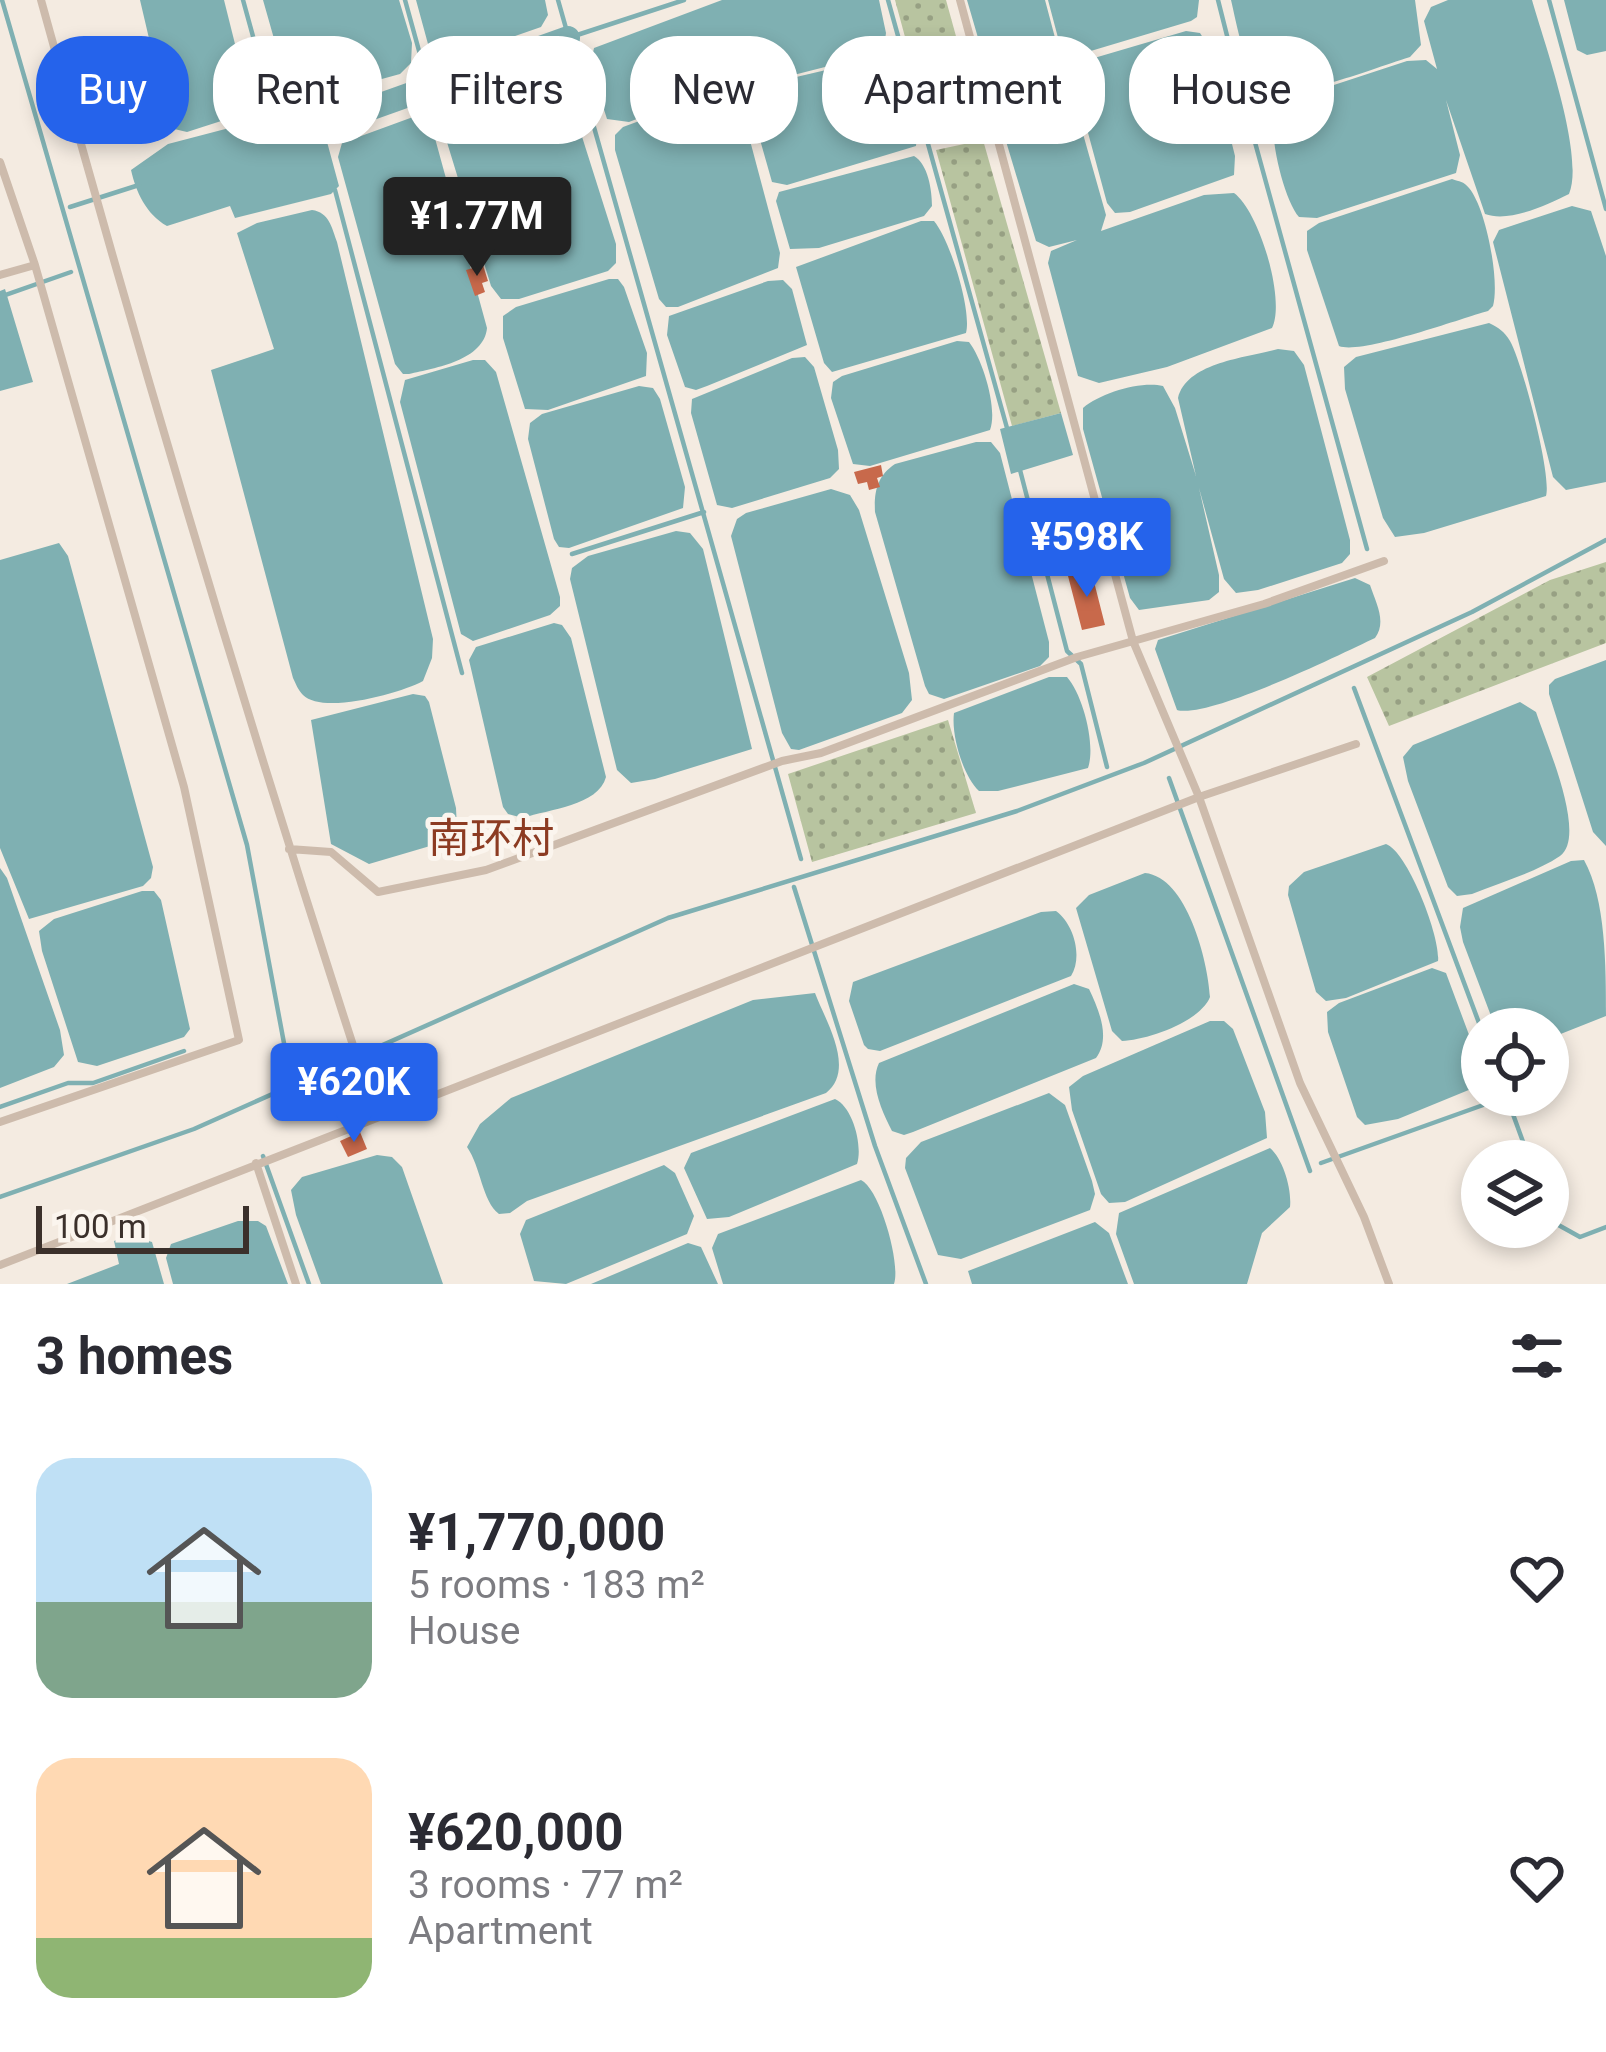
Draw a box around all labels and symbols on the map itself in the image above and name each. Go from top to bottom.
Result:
pin: ¥1.77M [379,177,575,279]
pin: ¥598K [1003,498,1171,600]
district label: 南环村 [428,814,554,863]
pin: ¥620K [270,1043,438,1145]
scale bar [36,1200,249,1253]

